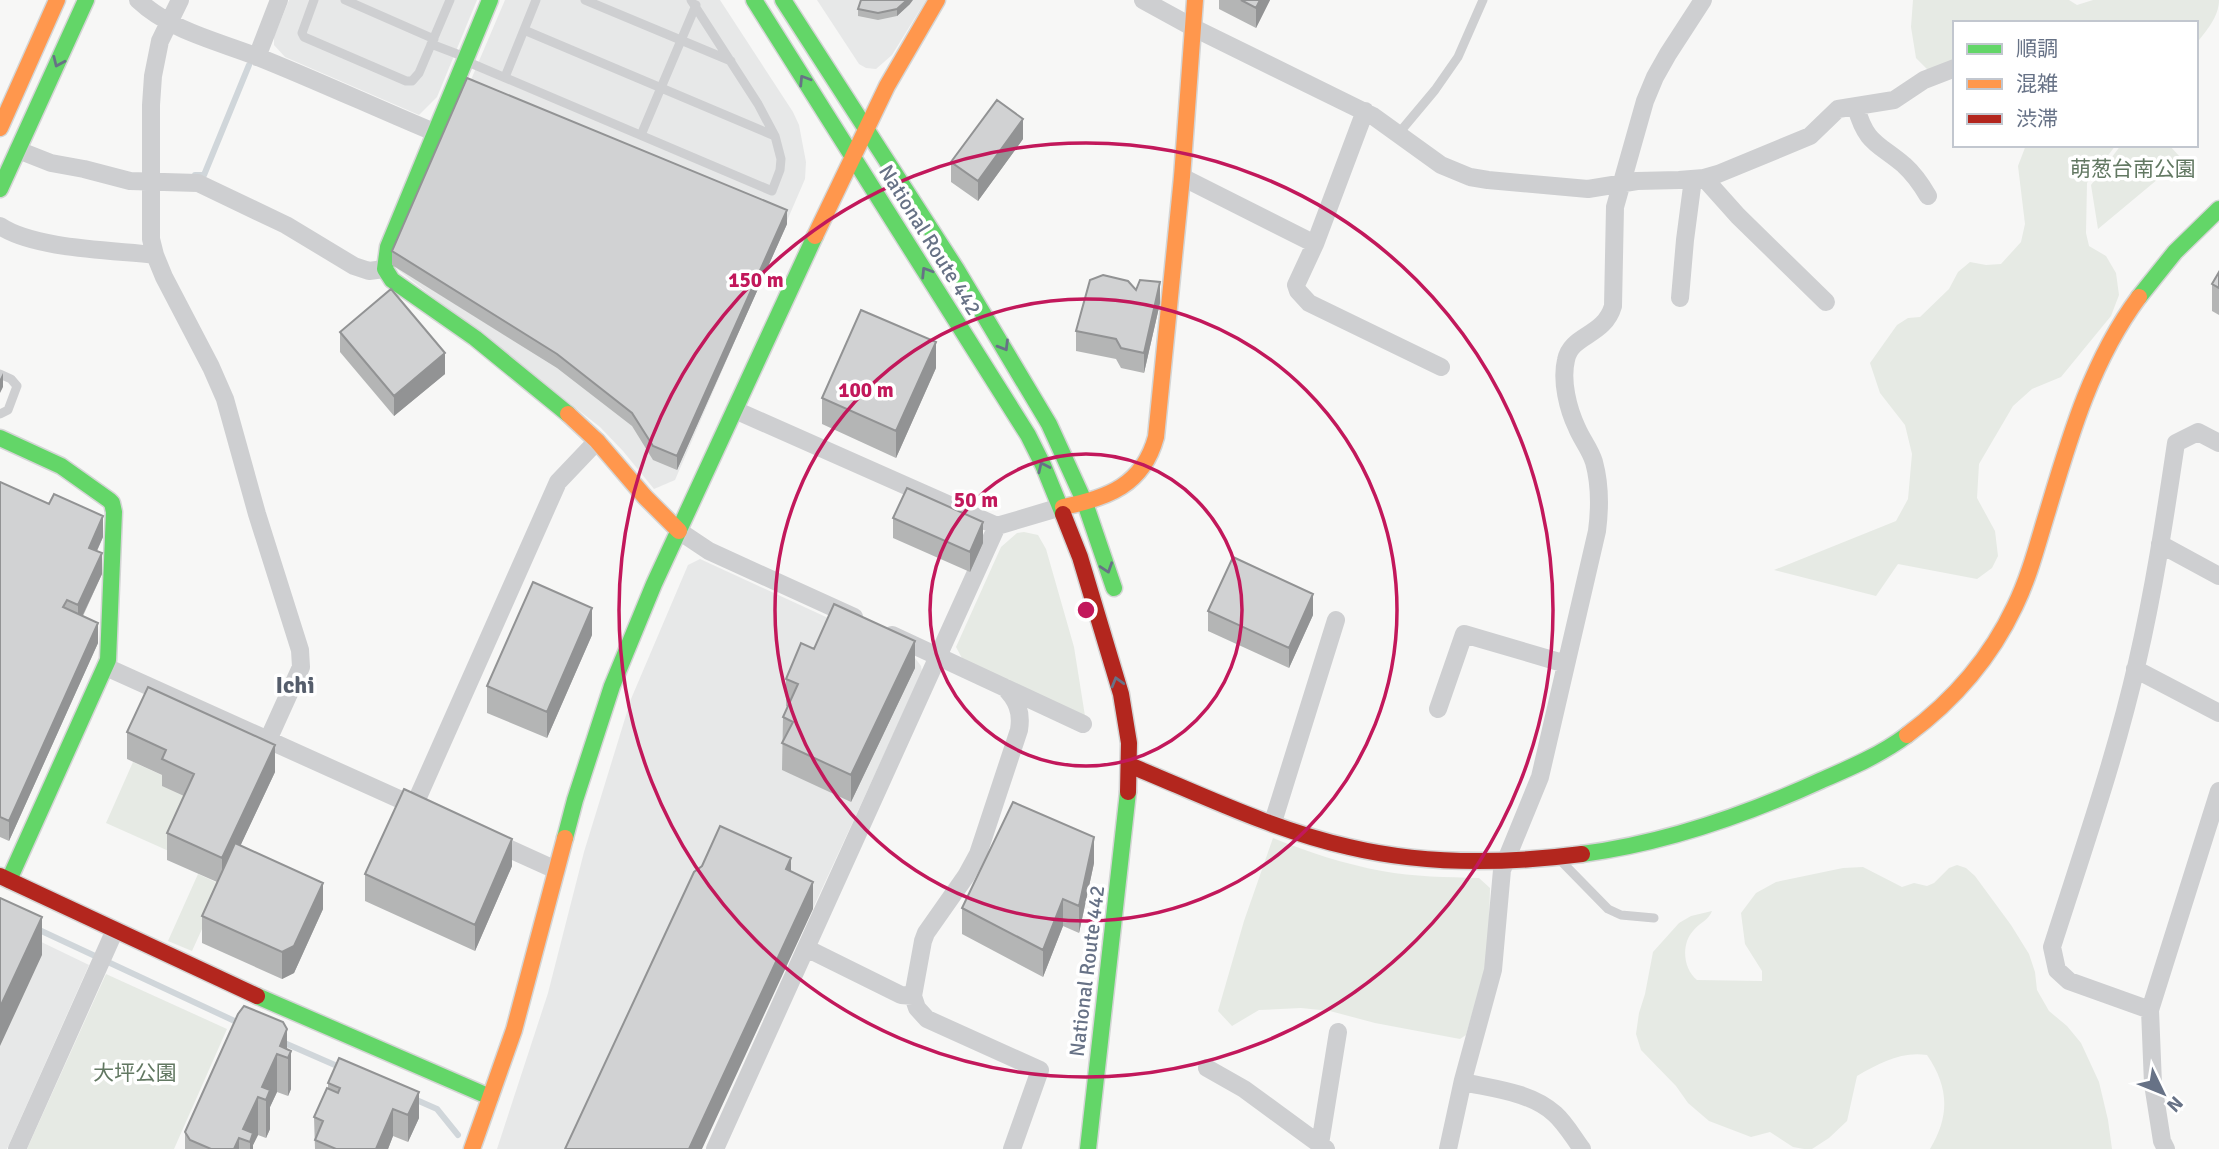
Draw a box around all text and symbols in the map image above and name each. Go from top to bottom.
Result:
legend [1953,21,2198,147]
text: 順調 [2016,36,2058,62]
one-way arrow [52,55,66,67]
text: 混雑 [2016,71,2058,97]
one-way arrow [800,74,813,87]
text: 渋滞 [2016,106,2058,132]
park label: 萌葱台南公園 [2070,156,2196,182]
street label: National Route 442 [873,160,987,320]
text: 150 m [728,267,784,293]
one-way arrow [921,267,934,280]
one-way arrow [996,339,1009,352]
text: 100 m [838,377,894,403]
one-way arrow [1037,462,1051,474]
text: 50 m [954,487,998,513]
one-way arrow [1099,561,1113,573]
centre of rings [1074,598,1098,622]
district label: Ichi [275,670,315,700]
one-way arrow [1111,676,1126,688]
street label: National Route 442 [1064,884,1110,1058]
north arrow [2128,1058,2198,1128]
park label: 大坪公園 [93,1060,177,1086]
text: N [2161,1091,2188,1117]

